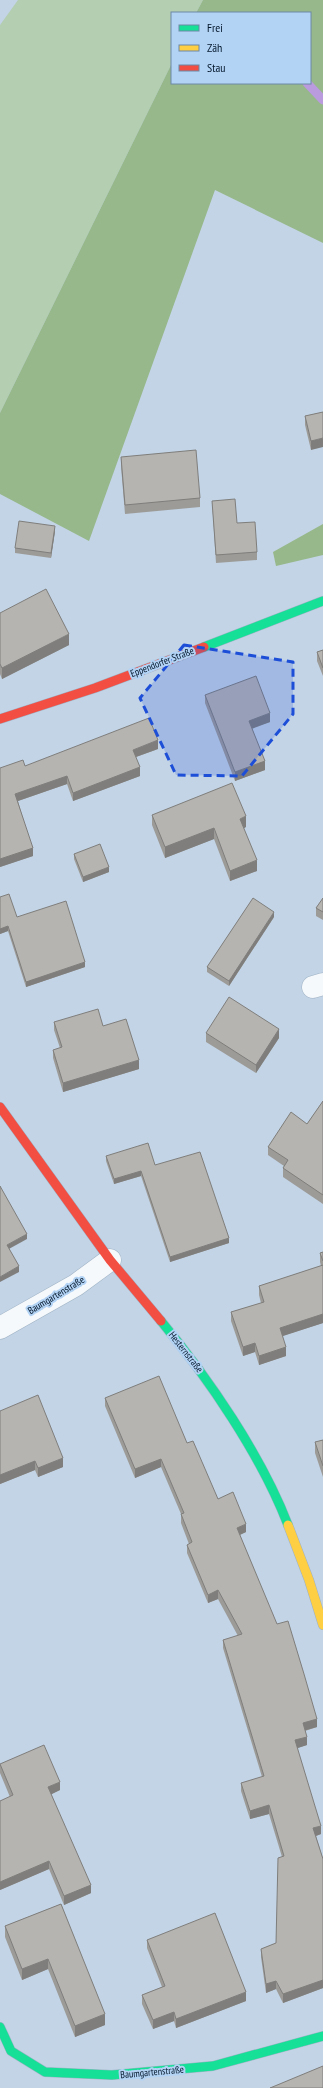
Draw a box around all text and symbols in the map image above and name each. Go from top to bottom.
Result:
legend [171,12,311,84]
text: Frei [207,20,223,35]
text: Zäh [207,40,222,55]
text: Stau [207,60,225,75]
street label: Eppendorfer Straße [128,644,196,680]
street label: Baumgartenstraße [25,1273,87,1317]
street label: Hesternstraße [166,1329,206,1375]
street label: Baumgartenstraße [120,2063,184,2081]

